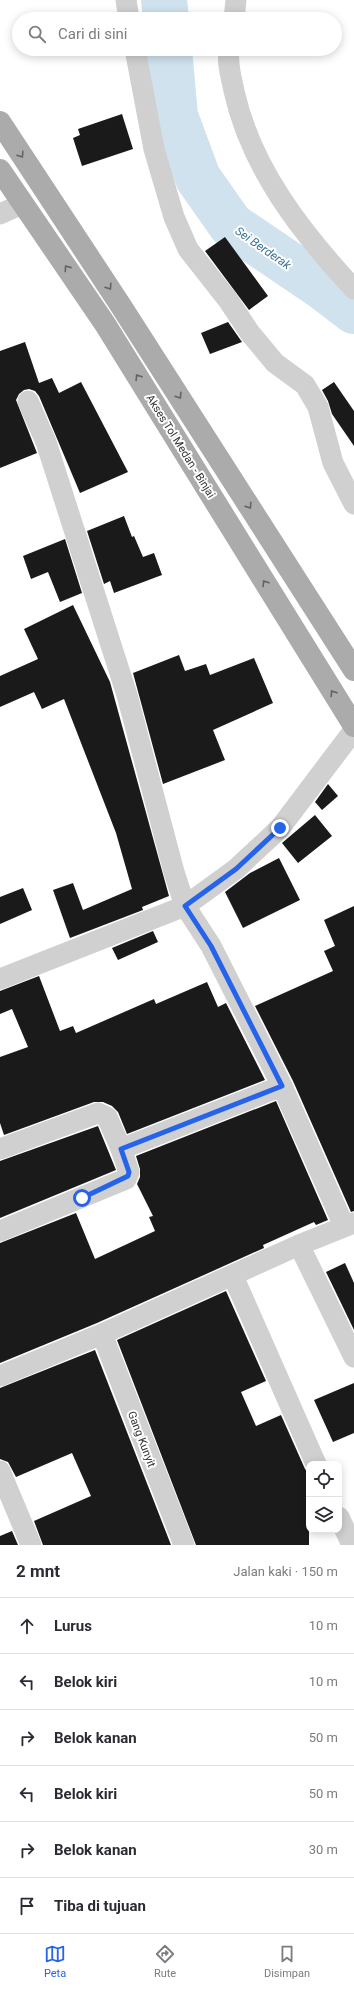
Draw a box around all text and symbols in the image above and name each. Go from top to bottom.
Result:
search box [12,12,342,56]
icon: search [26,23,48,45]
text: Cari di sini [58,25,128,43]
one-way arrow [17,151,24,158]
water label: Sei Berderak [232,224,294,273]
one-way arrow [64,265,72,272]
one-way arrow [104,283,111,290]
one-way arrow [135,374,143,381]
street label: Akses Tol Medan - Binjai [143,392,218,500]
one-way arrow [174,392,182,399]
one-way arrow [244,502,252,509]
one-way arrow [262,580,270,587]
one-way arrow [331,690,338,697]
route end [271,819,289,837]
route start [73,1189,91,1207]
street label: Gang Kunyit [125,1409,158,1469]
map controls [306,1461,342,1533]
button: locate [306,1461,342,1497]
button: layers [306,1497,342,1533]
text: 2 mnt [16,1561,60,1581]
text: Jalan kaki · 150 m [233,1564,338,1579]
icon: ahead [16,1615,38,1637]
text: Lurus [54,1617,92,1635]
text: 10 m [309,1618,338,1633]
icon: left [16,1671,38,1693]
text: Belok kiri [54,1673,117,1691]
text: 10 m [309,1674,338,1689]
icon: right [16,1727,38,1749]
text: Belok kanan [54,1729,137,1747]
text: 50 m [309,1730,338,1745]
icon: left [16,1783,38,1805]
text: Belok kiri [54,1785,117,1803]
text: 50 m [309,1786,338,1801]
icon: right [16,1839,38,1861]
text: Belok kanan [54,1841,137,1859]
text: 30 m [309,1842,338,1857]
icon: arrive [16,1895,38,1917]
text: Tiba di tujuan [54,1897,146,1915]
tab: Peta [44,1943,66,1980]
tab: Rute [154,1943,176,1980]
tab: Disimpan [264,1943,310,1980]

